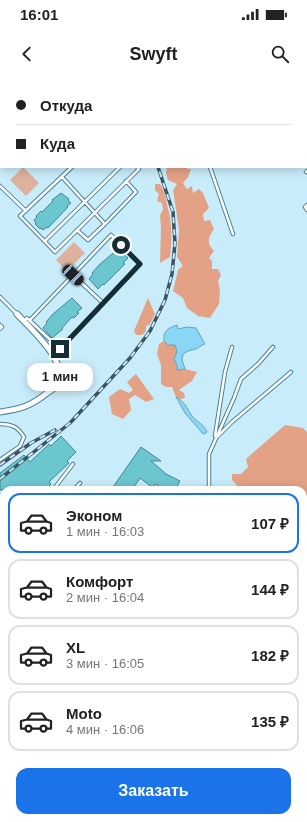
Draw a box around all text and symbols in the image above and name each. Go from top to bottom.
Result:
text: 16:01 [20,6,58,23]
icon: back [16,43,38,65]
icon: search [269,43,291,65]
text: Swyft [129,44,178,64]
text: Откуда [40,97,92,114]
text: Куда [40,135,75,152]
route start [112,236,130,254]
car [60,262,86,288]
route end [51,340,69,358]
callout: 1 мин [27,363,93,391]
text: 1 мин [42,369,78,384]
icon: car [18,505,54,541]
text: Эконом [66,507,122,524]
text: 107 ₽ [251,515,289,532]
text: 1 мин · 16:03 [66,524,144,539]
icon: car [18,571,54,607]
text: Комфорт [66,573,133,590]
text: 144 ₽ [251,581,289,598]
text: 2 мин · 16:04 [66,590,144,605]
icon: car [18,637,54,673]
text: XL [66,639,85,656]
text: 182 ₽ [251,647,289,664]
text: 3 мин · 16:05 [66,656,144,671]
icon: car [18,703,54,739]
text: Moto [66,705,102,722]
text: 135 ₽ [251,713,289,730]
text: 4 мин · 16:06 [66,722,144,737]
button: Заказать [16,768,291,814]

